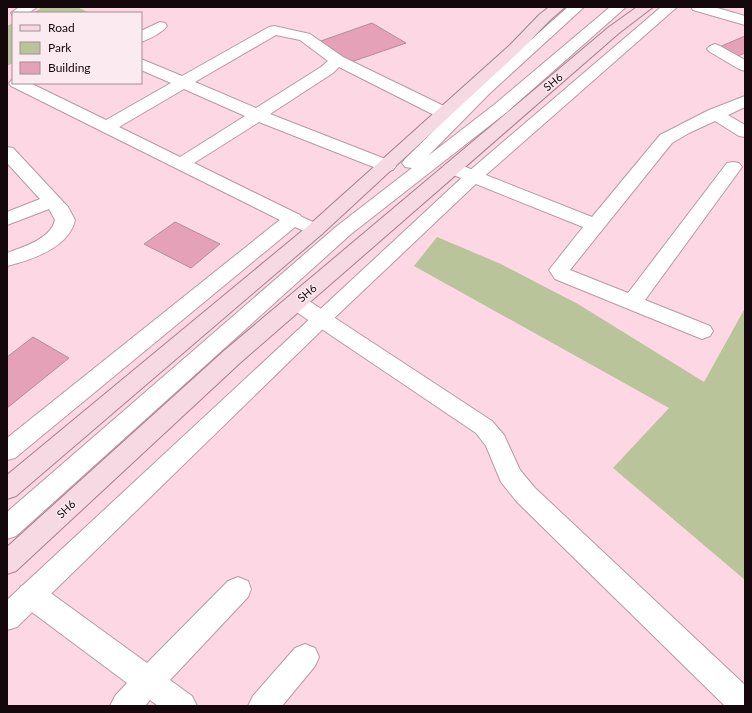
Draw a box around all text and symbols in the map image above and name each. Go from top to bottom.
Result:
legend [12,12,142,84]
text: Road [48,20,75,35]
text: Park [48,40,72,55]
text: Building [48,60,91,75]
street label: SH6 [541,70,565,93]
street label: SH6 [295,281,319,304]
street label: SH6 [54,497,78,520]

